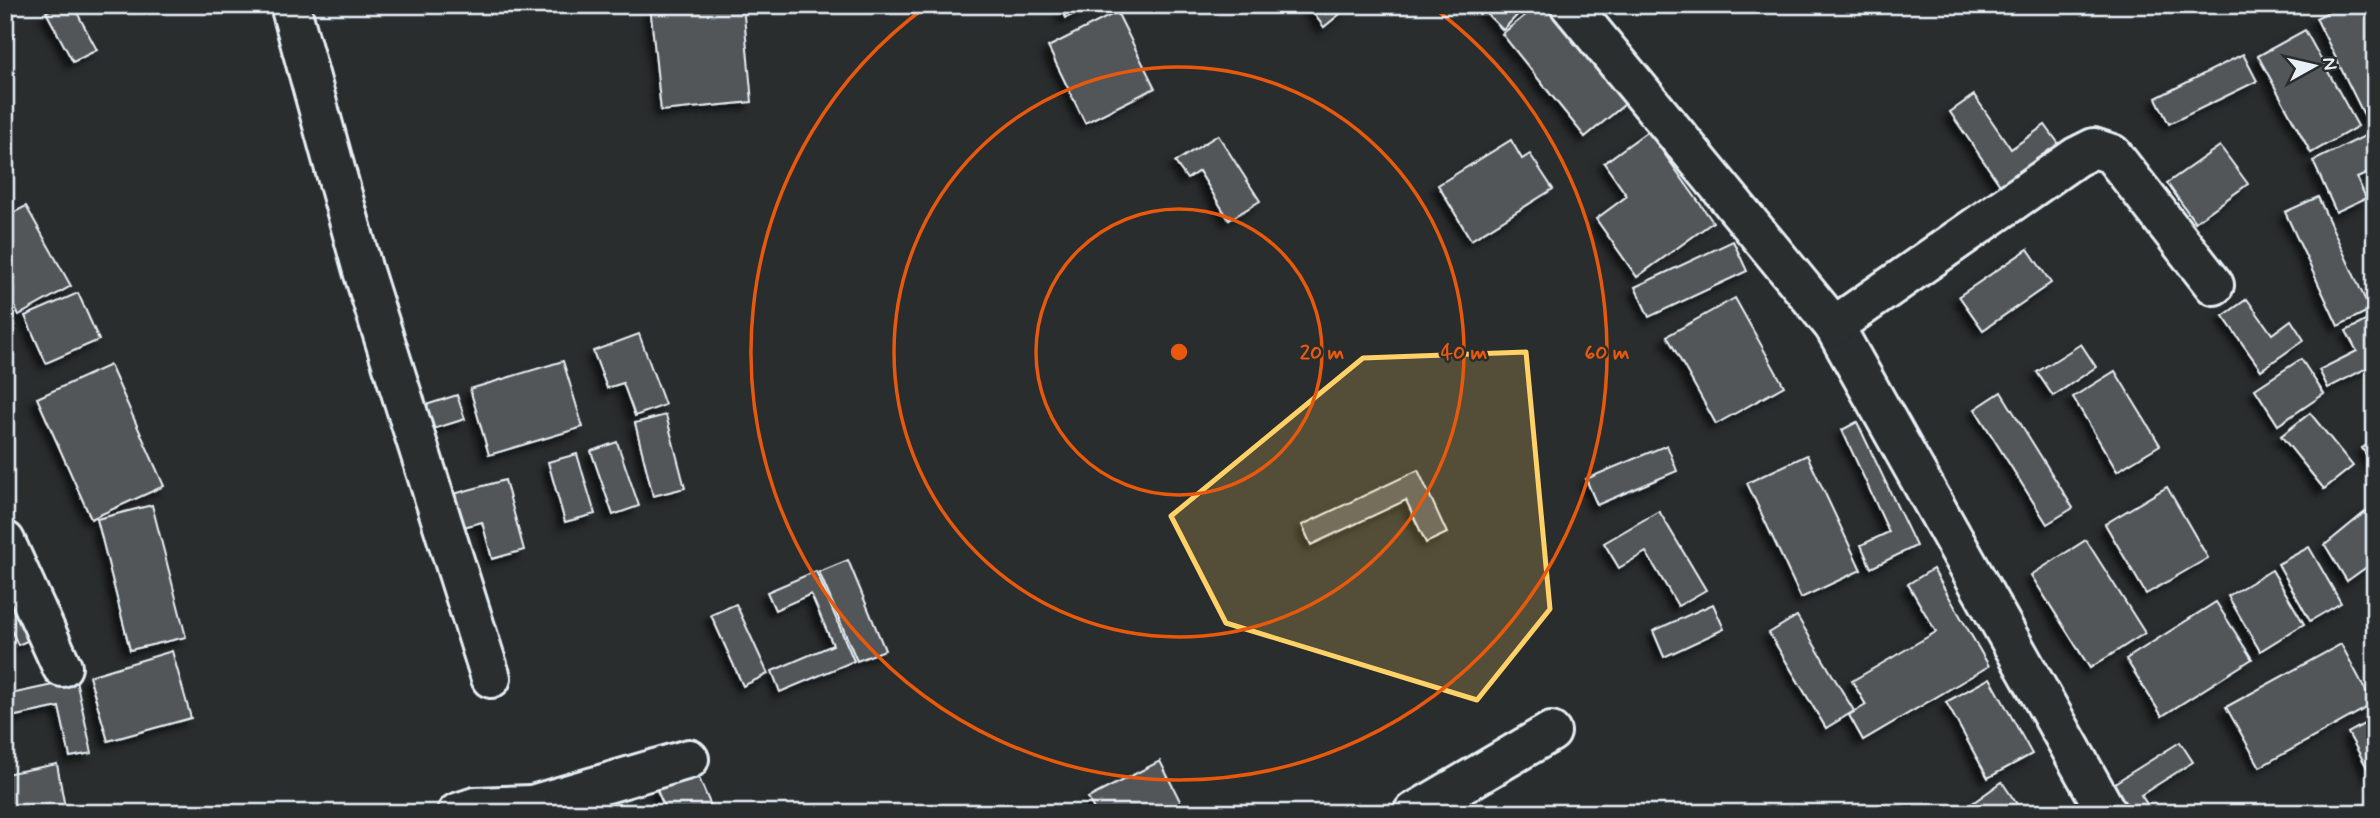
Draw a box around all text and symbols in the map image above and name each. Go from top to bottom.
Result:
north arrow [2278,32,2348,102]
text: N [2316,56,2343,72]
text: 20 m [1300,339,1345,367]
text: 40 m [1441,339,1488,367]
text: 60 m [1584,339,1630,367]
centre of rings [1167,340,1191,364]

